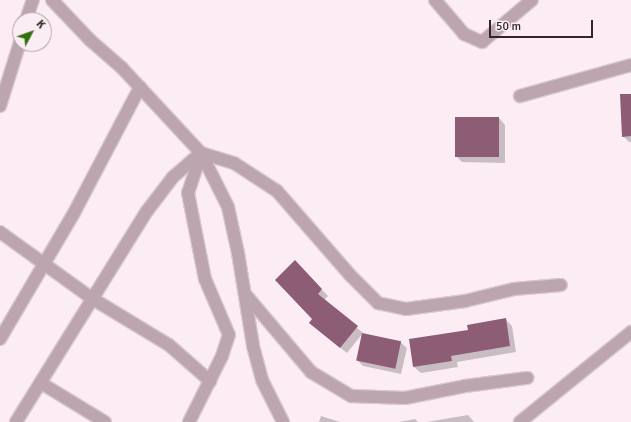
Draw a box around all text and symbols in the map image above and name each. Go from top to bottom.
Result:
north arrow [12,12,52,52]
scale bar [491,12,595,38]
text: K [34,18,48,31]
text: 50 m [496,19,521,34]

